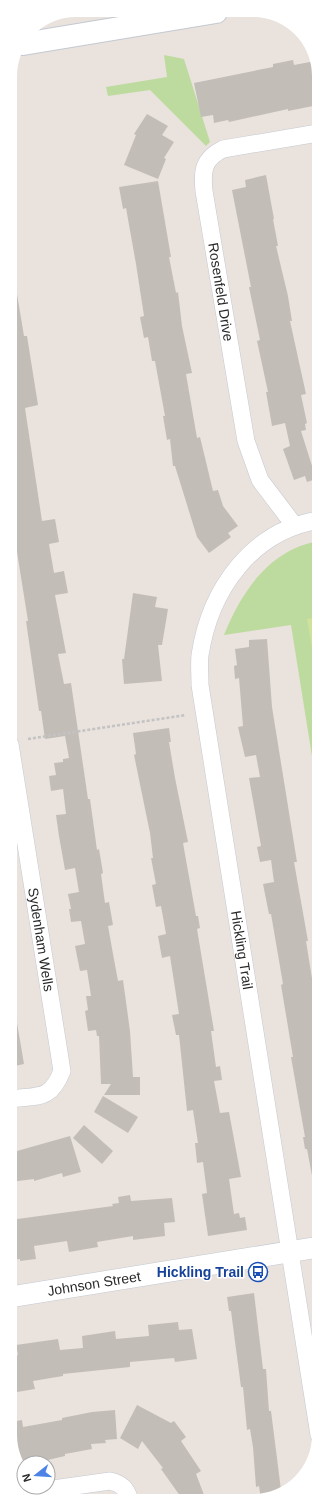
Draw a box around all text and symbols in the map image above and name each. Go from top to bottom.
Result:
street label: Rosenfeld Drive [205,242,237,343]
street label: Sydenham Wells [25,886,57,993]
street label: Hickling Trail [228,910,256,991]
bus stop icon: Hickling Trail [247,1261,269,1283]
place label: Hickling Trail [157,1264,244,1280]
street label: Johnson Street [46,1268,142,1299]
north arrow [16,1455,56,1495]
text: N [20,1472,33,1483]

